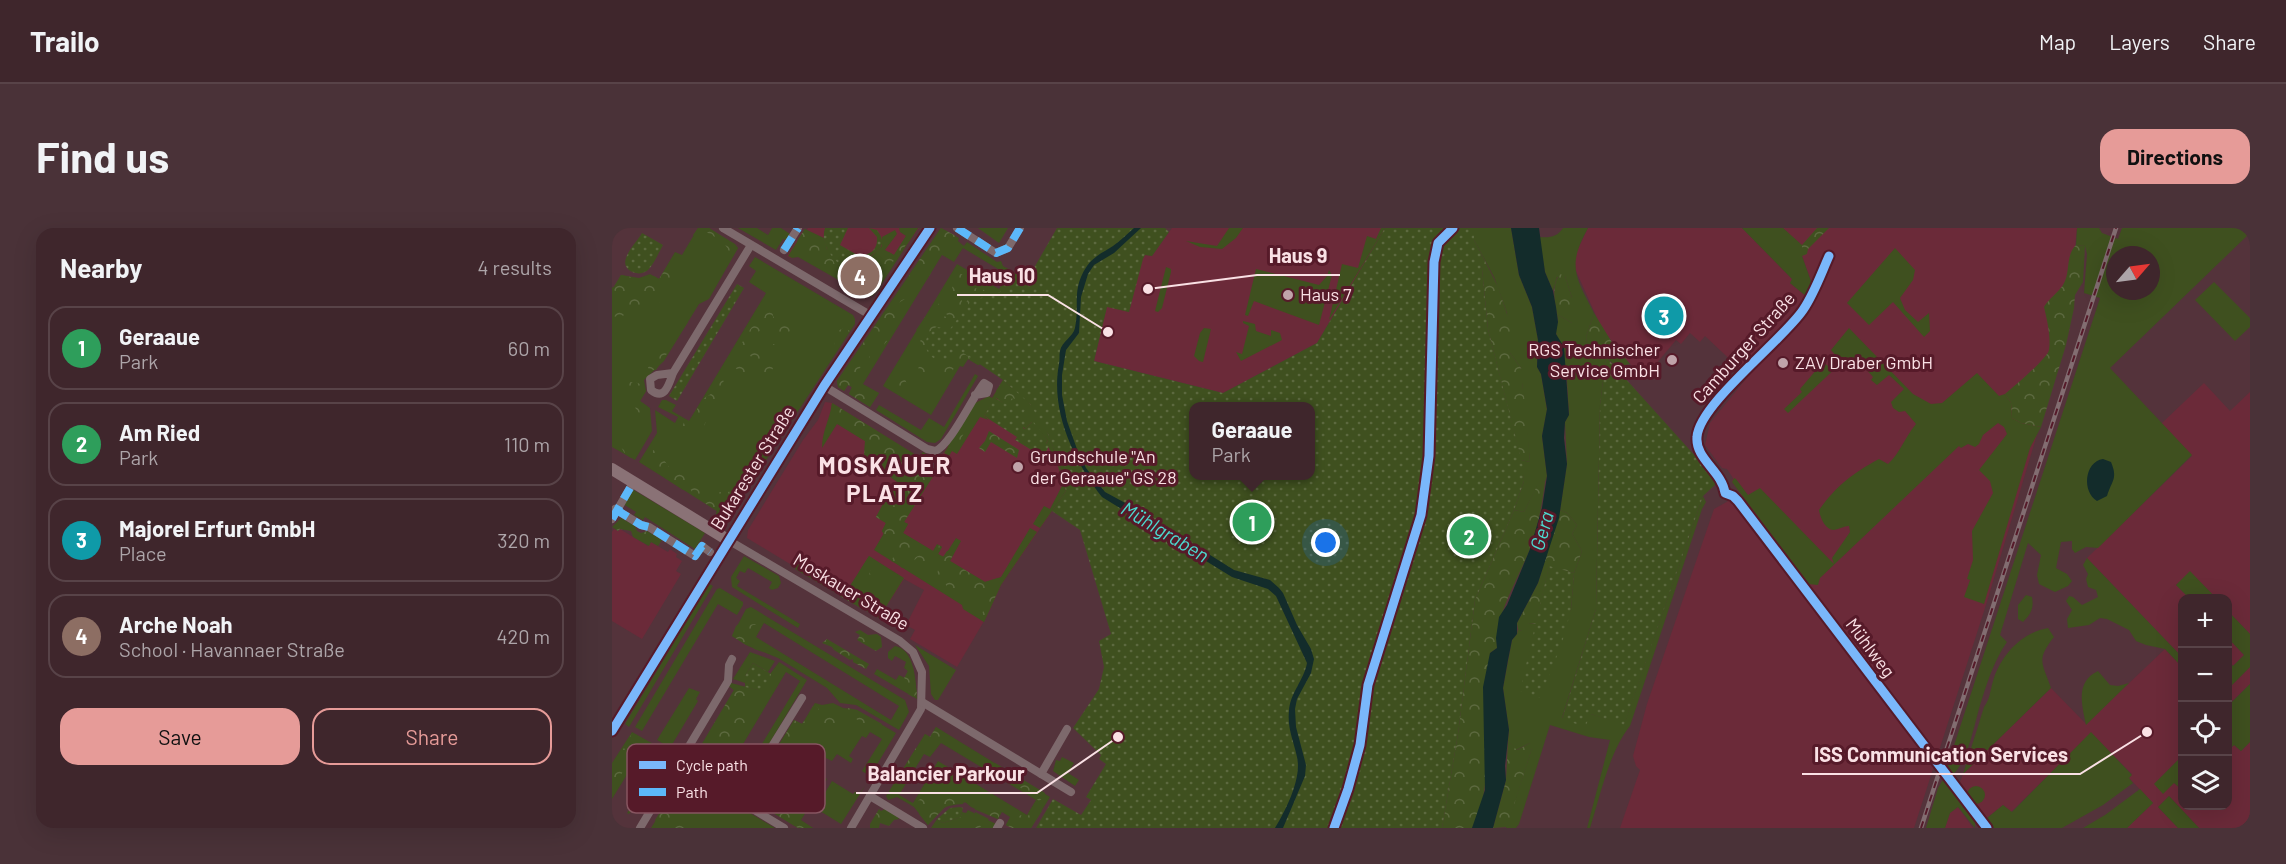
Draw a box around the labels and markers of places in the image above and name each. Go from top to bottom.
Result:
callout: Haus 9 [1257,237,1340,275]
pin: 4 [840,254,880,298]
callout: Haus 10 [957,257,1048,295]
place label: Haus 7 [1300,283,1352,305]
marker: Haus 7 [1281,288,1295,302]
pin: 3 [1644,294,1684,338]
place label: RGS Technischer Service GmbH [1528,338,1660,381]
place label: ZAV Draber GmbH [1795,351,1933,373]
marker: RGS Technischer Service GmbH [1665,353,1679,367]
marker: ZAV Draber GmbH [1776,356,1790,370]
place label: Grundschule "An der Geraaue" GS 28 [1030,445,1177,488]
marker: Grundschule "An der Geraaue" GS 28 [1011,460,1025,474]
pin: 1 [1232,500,1272,544]
pin: 2 [1450,514,1488,558]
callout: ISS Communication Services [1802,736,2080,774]
callout: Balancier Parkour [856,755,1037,793]

